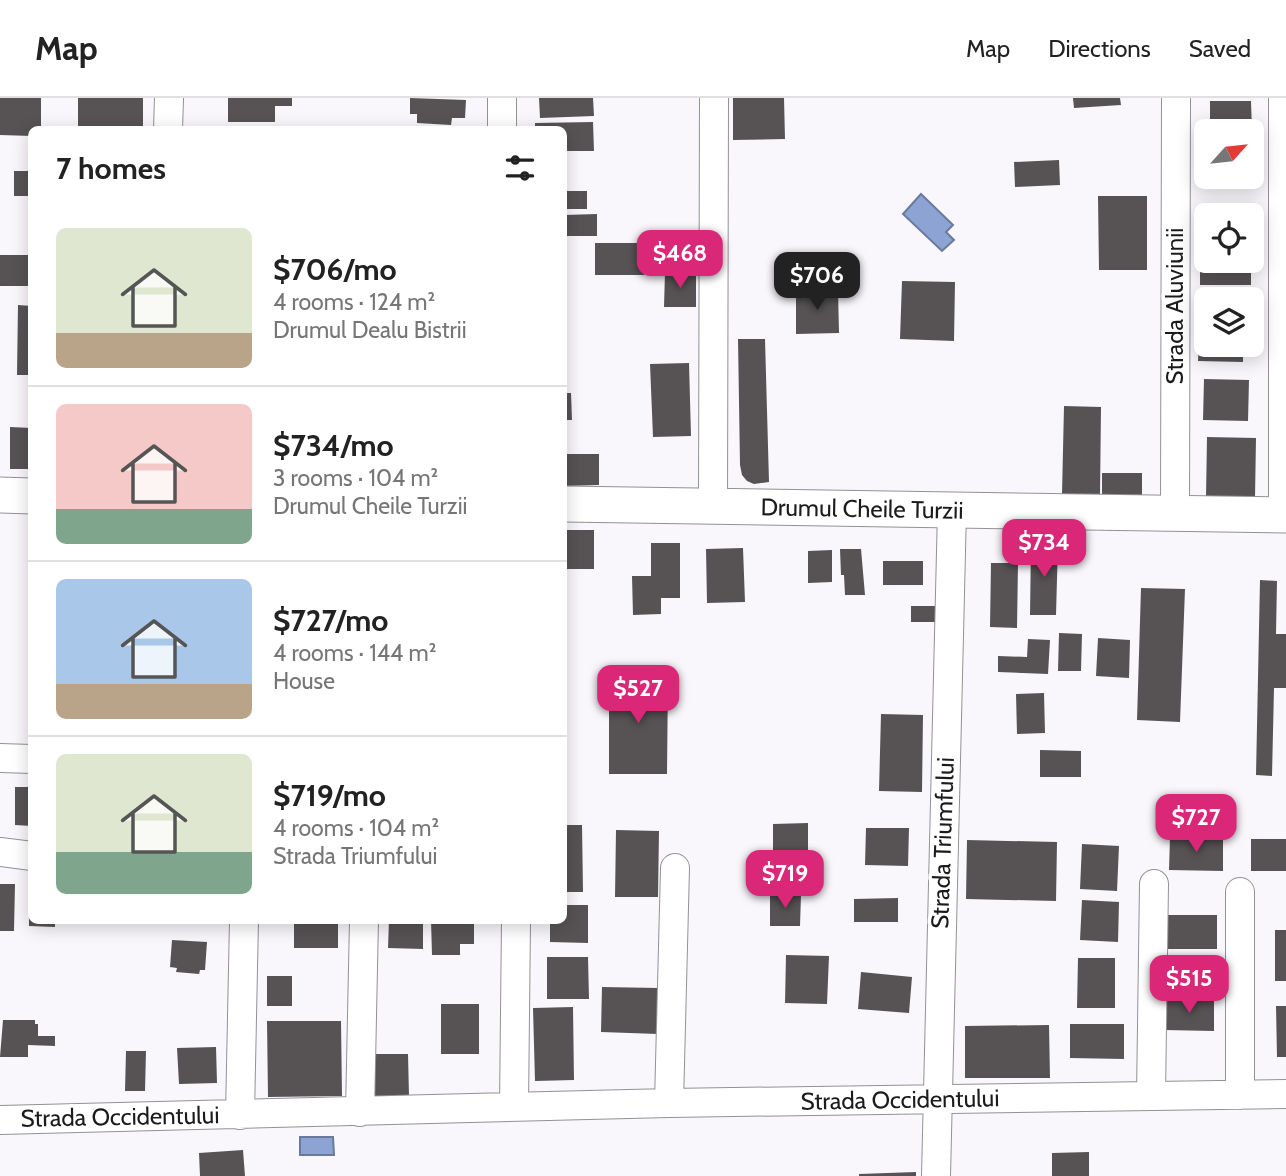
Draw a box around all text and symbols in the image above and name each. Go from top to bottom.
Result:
text: Map [35,28,98,68]
text: Map [966,34,1010,63]
text: Directions [1048,34,1151,63]
text: Saved [1189,34,1251,63]
north arrow [1194,119,1264,189]
map controls [1194,119,1264,357]
icon: filters [501,149,539,187]
text: 7 homes [56,150,166,187]
button: locate [1194,203,1264,273]
street label: Strada Aluviunii [1160,228,1189,384]
pin: $468 [639,230,721,290]
text: $468 [653,239,707,267]
text: $706/mo [273,251,397,288]
pin: $706 [776,252,858,312]
icon: home [112,256,196,340]
text: $706 [790,261,844,289]
button: layers [1194,287,1264,357]
text: 4 rooms · 124 m² [273,288,435,316]
text: Drumul Dealu Bistrii [273,316,467,344]
text: $734/mo [273,427,394,464]
icon: home [112,432,196,516]
text: 3 rooms · 104 m² [273,464,438,492]
text: Drumul Cheile Turzii [273,492,467,520]
street label: Drumul Cheile Turzii [760,492,964,525]
pin: $734 [1003,519,1085,579]
text: $734 [1018,528,1070,556]
text: $727/mo [273,602,388,639]
icon: home [112,607,196,691]
text: 4 rooms · 144 m² [273,639,436,667]
pin: $527 [597,666,679,725]
text: House [273,667,335,695]
text: $527 [613,674,663,702]
street label: Strada Triumfului [925,757,960,929]
text: $719/mo [273,777,386,814]
icon: home [112,782,196,866]
pin: $727 [1155,794,1237,854]
text: $727 [1172,803,1220,831]
text: 4 rooms · 104 m² [273,814,439,842]
text: Strada Triumfului [273,842,437,870]
pin: $719 [744,850,826,910]
text: $719 [762,859,808,887]
pin: $515 [1148,956,1230,1015]
text: $515 [1166,964,1212,992]
street label: Strada Occidentului [800,1083,1000,1116]
street label: Strada Occidentului [20,1100,220,1133]

